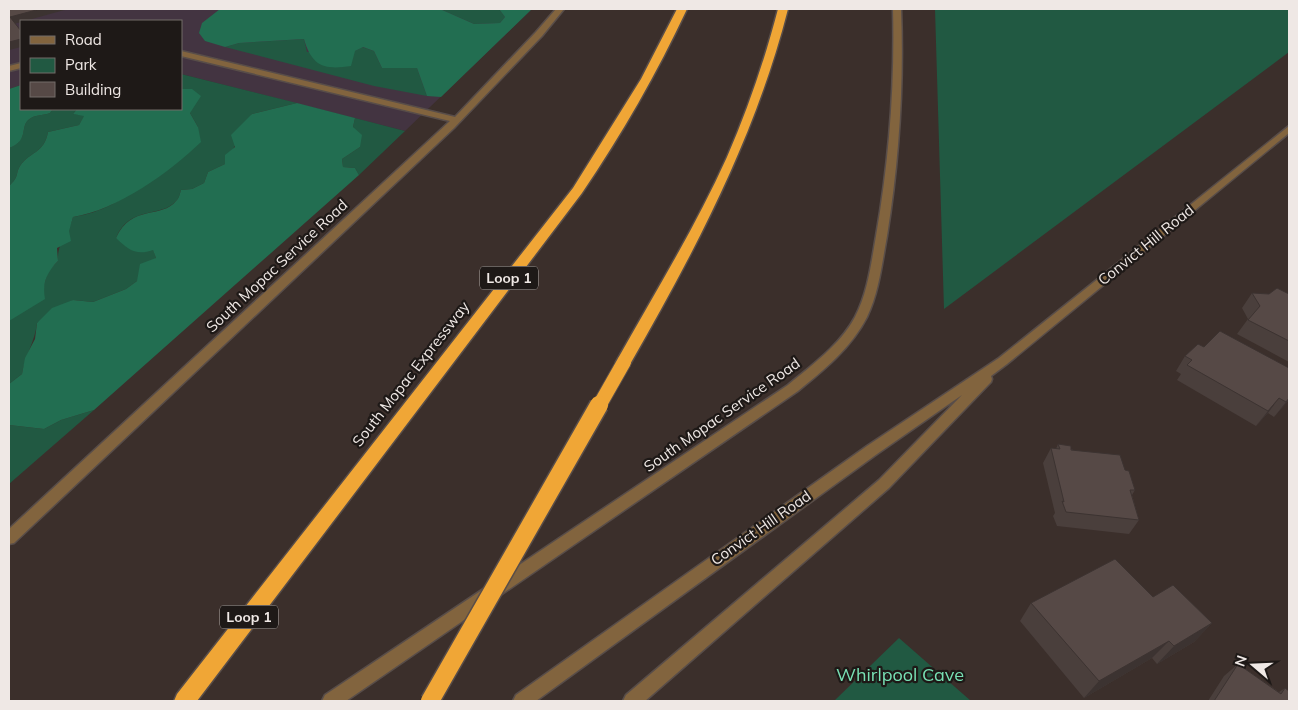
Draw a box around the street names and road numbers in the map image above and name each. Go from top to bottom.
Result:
street label: South Mopac Service Road [202,195,351,336]
street label: Convict Hill Road [1094,200,1198,289]
road number: Loop 1 [480,266,538,290]
street label: South Mopac Expressway [348,297,473,450]
street label: South Mopac Service Road [640,353,803,476]
street label: Convict Hill Road [707,486,815,569]
road number: Loop 1 [220,606,278,628]

